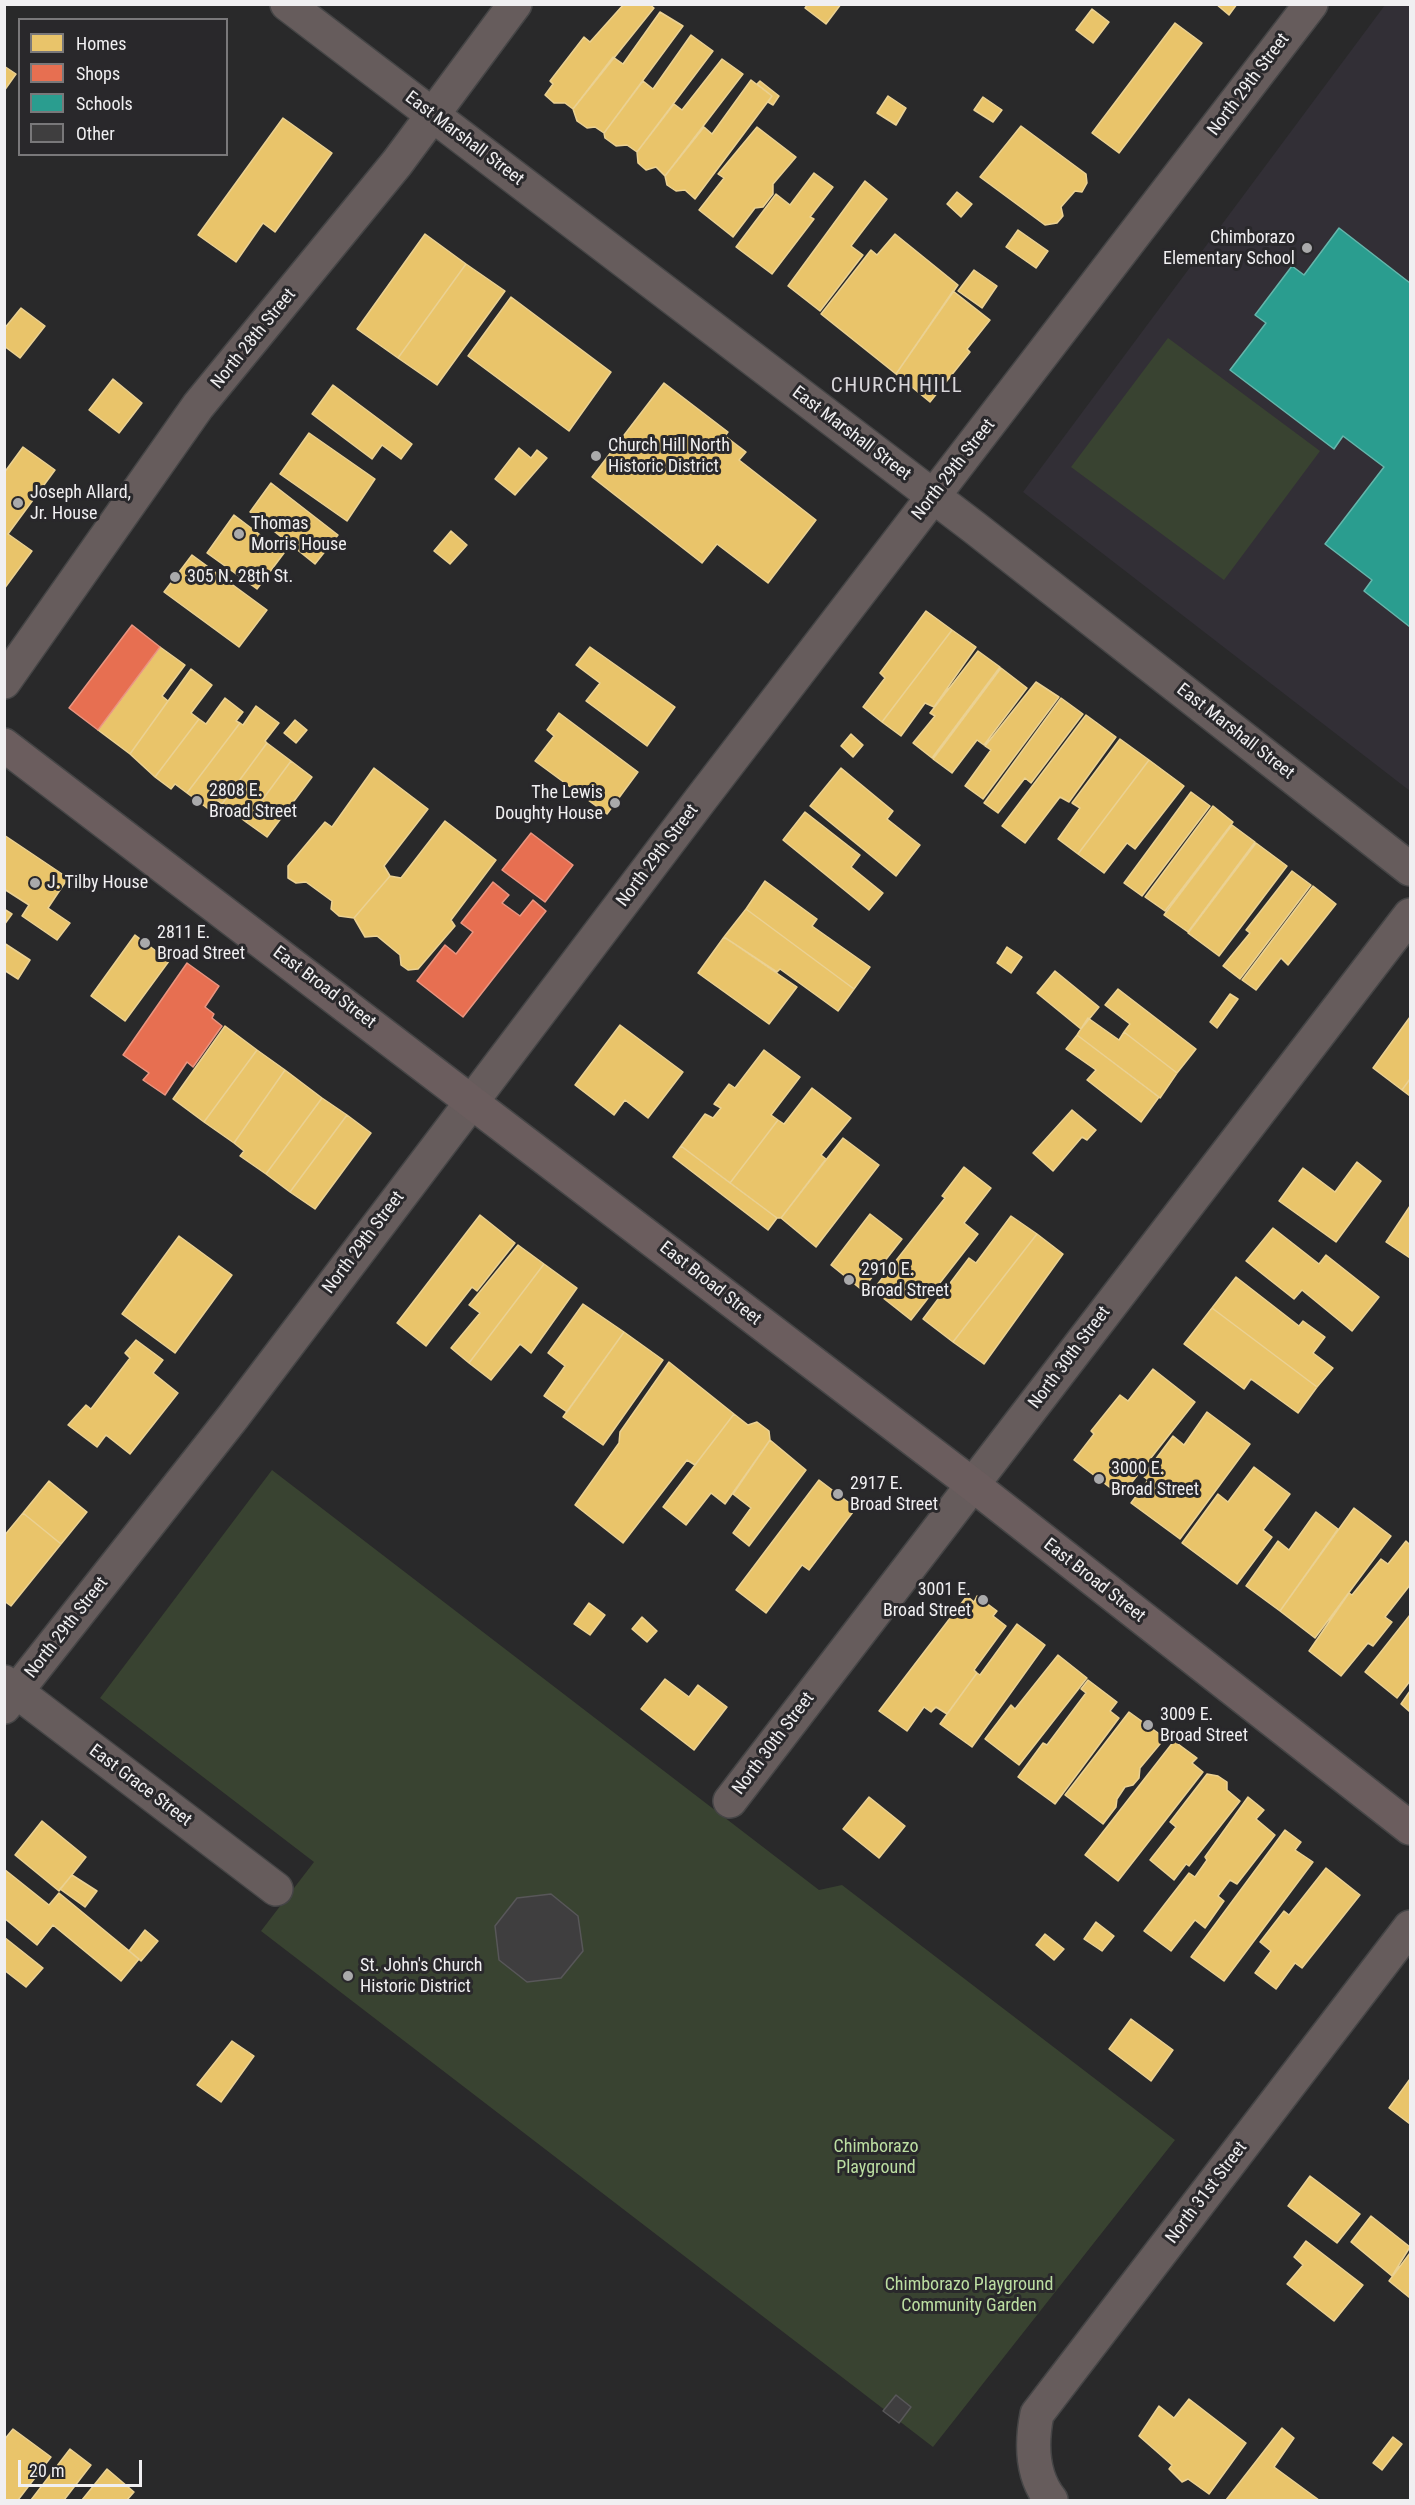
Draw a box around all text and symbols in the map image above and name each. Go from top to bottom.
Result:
legend [18,18,228,156]
street label: North 29th Street [1204,30,1294,140]
text: Homes [76,33,126,54]
text: Shops [76,63,120,84]
street label: East Marshall Street [400,87,528,191]
text: Schools [76,93,133,114]
text: Other [76,123,115,144]
place label: Chimborazo Elementary School [1163,227,1295,270]
marker: Chimborazo Elementary School [1300,241,1314,255]
street label: North 28th Street [207,285,301,393]
district label: CHURCH HILL [831,374,963,400]
street label: East Marshall Street [787,382,915,486]
street label: North 29th Street [908,415,1000,525]
place label: Church Hill North Historic District [608,435,730,478]
marker: Church Hill North Historic District [589,449,603,463]
place label: Joseph Allard, Jr. House [30,482,131,524]
marker: Joseph Allard, Jr. House [11,496,25,510]
place label: Thomas Morris House [251,513,347,556]
marker: Thomas Morris House [232,527,246,541]
place label: 305 N. 28th St. [187,566,293,588]
marker: 305 N. 28th St. [168,570,182,584]
street label: East Marshall Street [1172,679,1298,785]
place label: 2808 E. Broad Street [209,780,297,822]
place label: The Lewis Doughty House [495,782,603,824]
marker: 2808 E. Broad Street [190,794,204,808]
marker: The Lewis Doughty House [608,796,622,810]
street label: North 29th Street [613,801,703,911]
place label: J. Tilby House [47,872,148,894]
marker: J. Tilby House [28,876,42,890]
place label: 2811 E. Broad Street [157,922,245,964]
marker: 2811 E. Broad Street [138,936,152,950]
street label: East Broad Street [268,942,380,1034]
street label: North 29th Street [319,1188,409,1298]
street label: East Broad Street [655,1238,765,1330]
place label: 2910 E. Broad Street [861,1259,949,1302]
marker: 2910 E. Broad Street [842,1273,856,1287]
street label: North 30th Street [1025,1303,1115,1413]
place label: 3000 E. Broad Street [1111,1458,1199,1500]
marker: 3000 E. Broad Street [1092,1472,1106,1486]
place label: 2917 E. Broad Street [850,1473,938,1516]
marker: 2917 E. Broad Street [831,1487,845,1501]
street label: East Broad Street [1039,1535,1149,1627]
street label: North 29th Street [21,1573,113,1683]
place label: 3001 E. Broad Street [883,1579,971,1622]
marker: 3001 E. Broad Street [976,1593,990,1607]
street label: North 30th Street [729,1689,819,1799]
place label: 3009 E. Broad Street [1160,1704,1248,1746]
marker: 3009 E. Broad Street [1141,1718,1155,1732]
street label: East Grace Street [85,1740,195,1832]
place label: St. John's Church Historic District [360,1955,482,1998]
marker: St. John's Church Historic District [341,1969,355,1983]
park label: Chimborazo Playground [833,2136,919,2178]
street label: North 31st Street [1162,2138,1252,2248]
park label: Chimborazo Playground Community Garden [885,2274,1053,2316]
scale bar [21,2448,146,2486]
text: 20 m [29,2460,64,2481]

